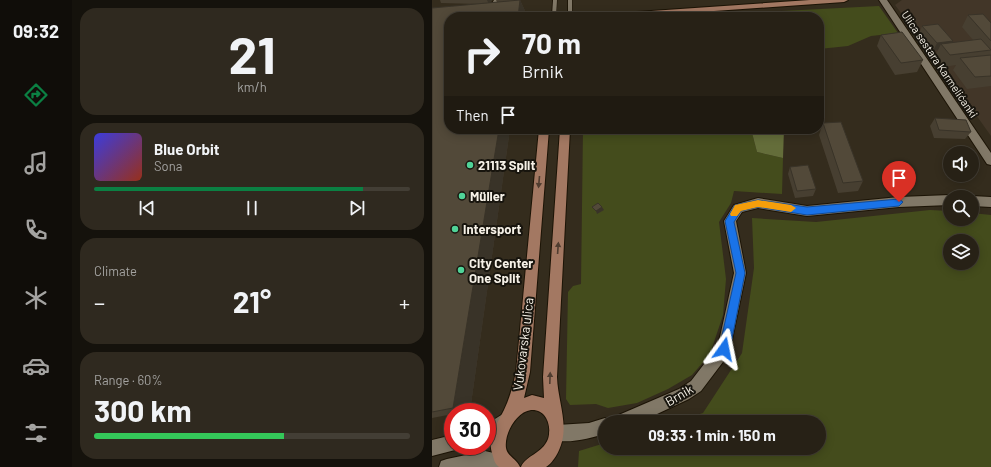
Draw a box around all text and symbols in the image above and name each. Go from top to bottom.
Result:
street label: Ulica sestara Karmelićanki [899,8,981,120]
text: 09:32 [13,20,59,42]
text: 21 [228,22,276,84]
text: 70 m [522,26,581,60]
icon: right [456,28,508,80]
text: Brnik [522,60,563,82]
text: km/h [237,79,267,95]
icon: directions [22,81,50,109]
icon: arrive [497,104,519,126]
text: Then [456,106,489,124]
text: Blue Orbit [154,140,219,158]
map controls [943,146,979,270]
button: sound [943,146,979,182]
icon: music [22,149,50,177]
place label: 21113 Split [478,157,535,173]
text: Sona [154,158,182,174]
marker: 21113 Split [465,160,475,170]
pin [882,161,916,202]
icon: arrive [888,167,910,189]
one-way arrow [536,176,543,188]
place label: Müller [470,188,505,204]
button: search [943,190,979,226]
marker: Müller [457,191,467,201]
icon: previous [136,197,158,219]
icon: pause [241,197,263,219]
icon: next [346,197,368,219]
icon: phone [22,216,50,244]
place label: Intersport [463,221,522,237]
marker: Intersport [450,224,460,234]
button: layers [943,234,979,270]
one-way arrow [554,242,561,254]
place label: City Center One Split [469,255,533,286]
text: Climate [94,263,137,279]
marker: City Center One Split [456,265,466,275]
text: 21° [233,283,271,319]
icon: climate [22,284,50,312]
text: − [94,289,105,315]
text: + [399,289,410,315]
street label: Vukovarska ulica [509,297,537,391]
position arrow [703,328,745,370]
icon: car [22,352,50,380]
one-way arrow [547,371,553,384]
text: Range · 60% [94,372,162,388]
street label: Brnik [662,380,696,409]
text: 300 km [94,392,191,428]
speed limit sign: 30 [444,403,496,455]
icon: filters [22,419,50,447]
text: 09:33 · 1 min · 150 m [648,426,776,444]

